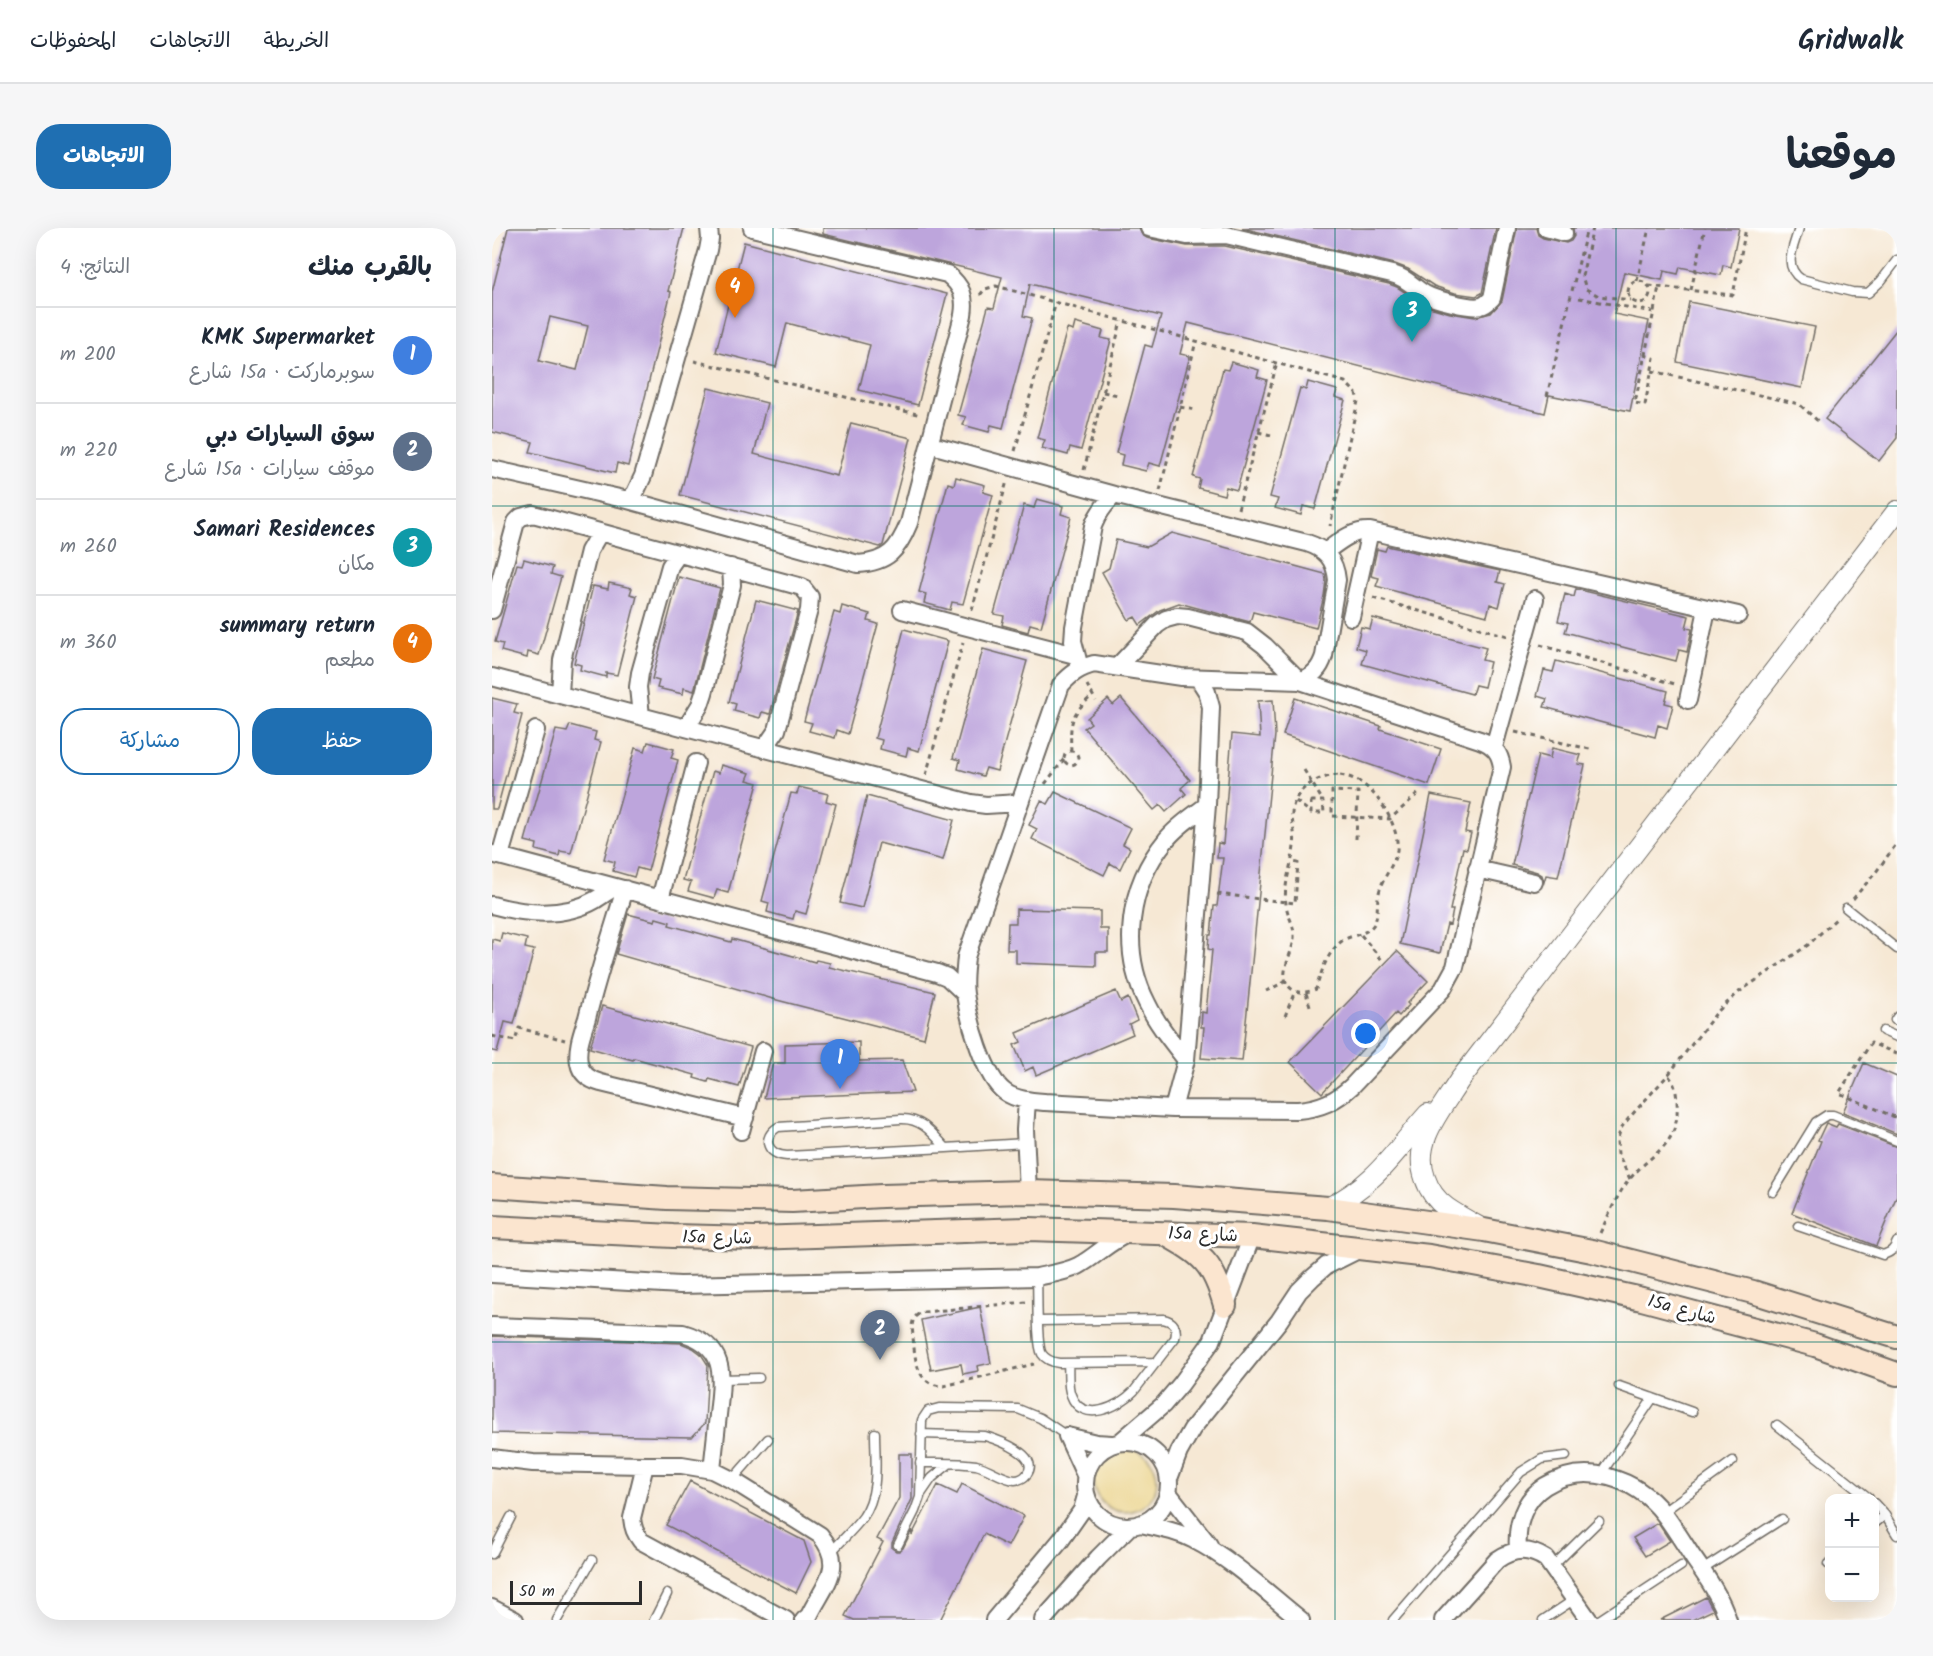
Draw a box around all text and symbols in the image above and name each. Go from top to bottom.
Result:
text: Gridwalk [1798,19,1903,64]
text: المحفوظات [30,25,116,58]
text: الاتجاهات [149,25,231,58]
text: الخريطة [264,25,329,58]
text: موقعنا [1786,123,1897,190]
button: الاتجاهات [36,124,171,189]
text: بالقرب منك [308,247,432,289]
text: النتائج: 4 [60,252,130,284]
pin: 4 [716,268,754,318]
pin: 3 [1392,292,1432,342]
text: KMK Supermarket [201,321,375,356]
text: 200 m [60,339,116,371]
text: 1 [409,339,416,371]
text: سوبرماركت · 15a شارع [189,357,375,389]
text: سوق السيارات دبي [206,418,375,453]
text: 220 m [60,435,117,467]
text: 2 [407,435,418,467]
text: موقف سيارات · 15a شارع [164,454,375,486]
text: Samari Residences [194,513,375,548]
text: 260 m [60,531,117,563]
text: 3 [407,531,418,563]
text: مكان [338,549,375,581]
text: summary return [219,609,375,644]
text: 360 m [60,627,117,659]
text: 4 [407,627,418,659]
text: مطعم [324,645,375,677]
button: مشاركة [60,708,240,775]
button: حفظ [252,708,432,775]
your location [1351,1019,1380,1048]
pin: 1 [820,1040,860,1089]
street label: 15a شارع [1167,1220,1238,1251]
street label: 15a شارع [682,1223,752,1254]
street label: 15a شارع [1644,1287,1719,1334]
pin: 2 [860,1310,900,1360]
map controls [1825,1494,1879,1602]
button: + [1825,1494,1879,1548]
button: − [1825,1548,1879,1602]
scale bar [510,1578,642,1606]
text: 50 m [519,1579,555,1604]

